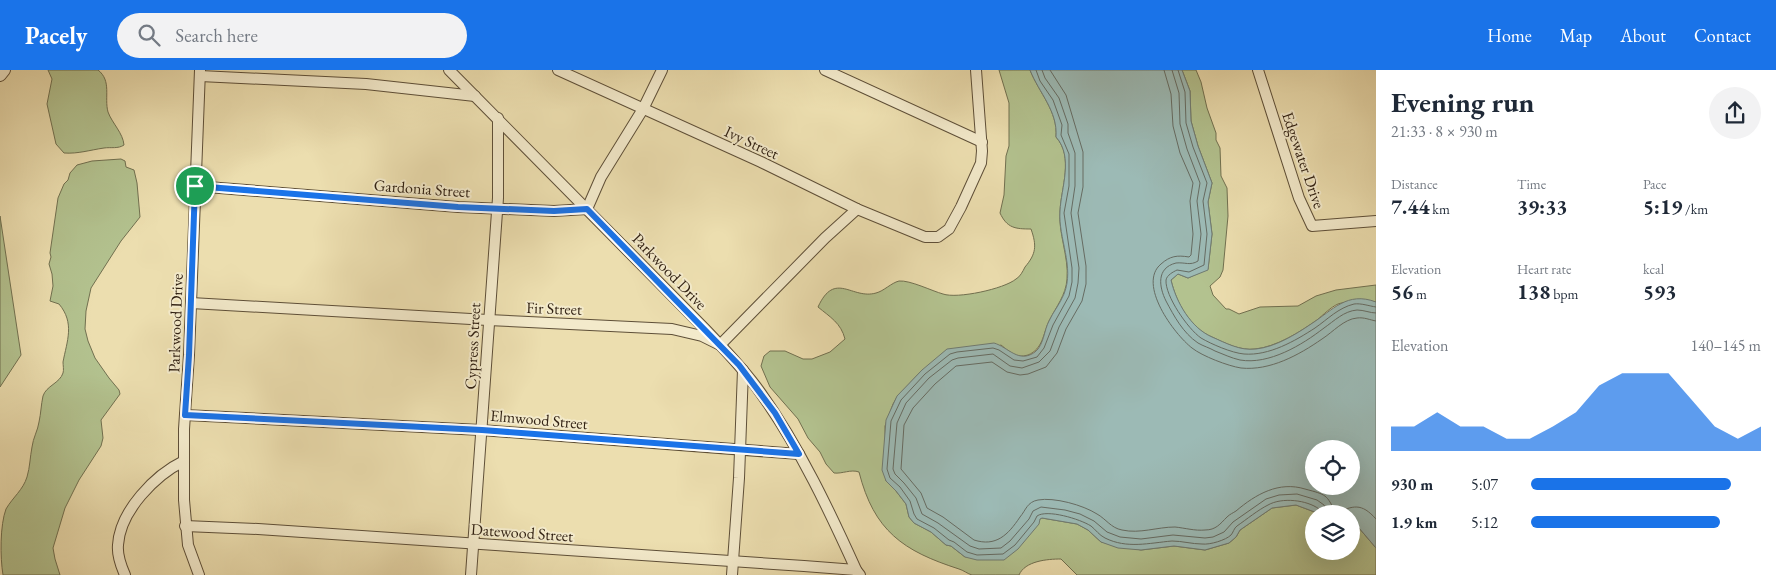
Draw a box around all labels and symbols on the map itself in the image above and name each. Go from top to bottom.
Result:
street label: Edgewater Drive [1277,109,1330,211]
street label: Ivy Street [721,121,782,164]
pin [174,165,216,207]
street label: Gardonia Street [373,175,471,202]
street label: Parkwood Drive [628,228,712,314]
street label: Parkwood Drive [163,273,188,373]
street label: Fir Street [526,297,582,320]
street label: Cypress Street [460,302,485,390]
street label: Elmwood Street [489,405,589,434]
street label: Datewood Street [470,518,574,547]

